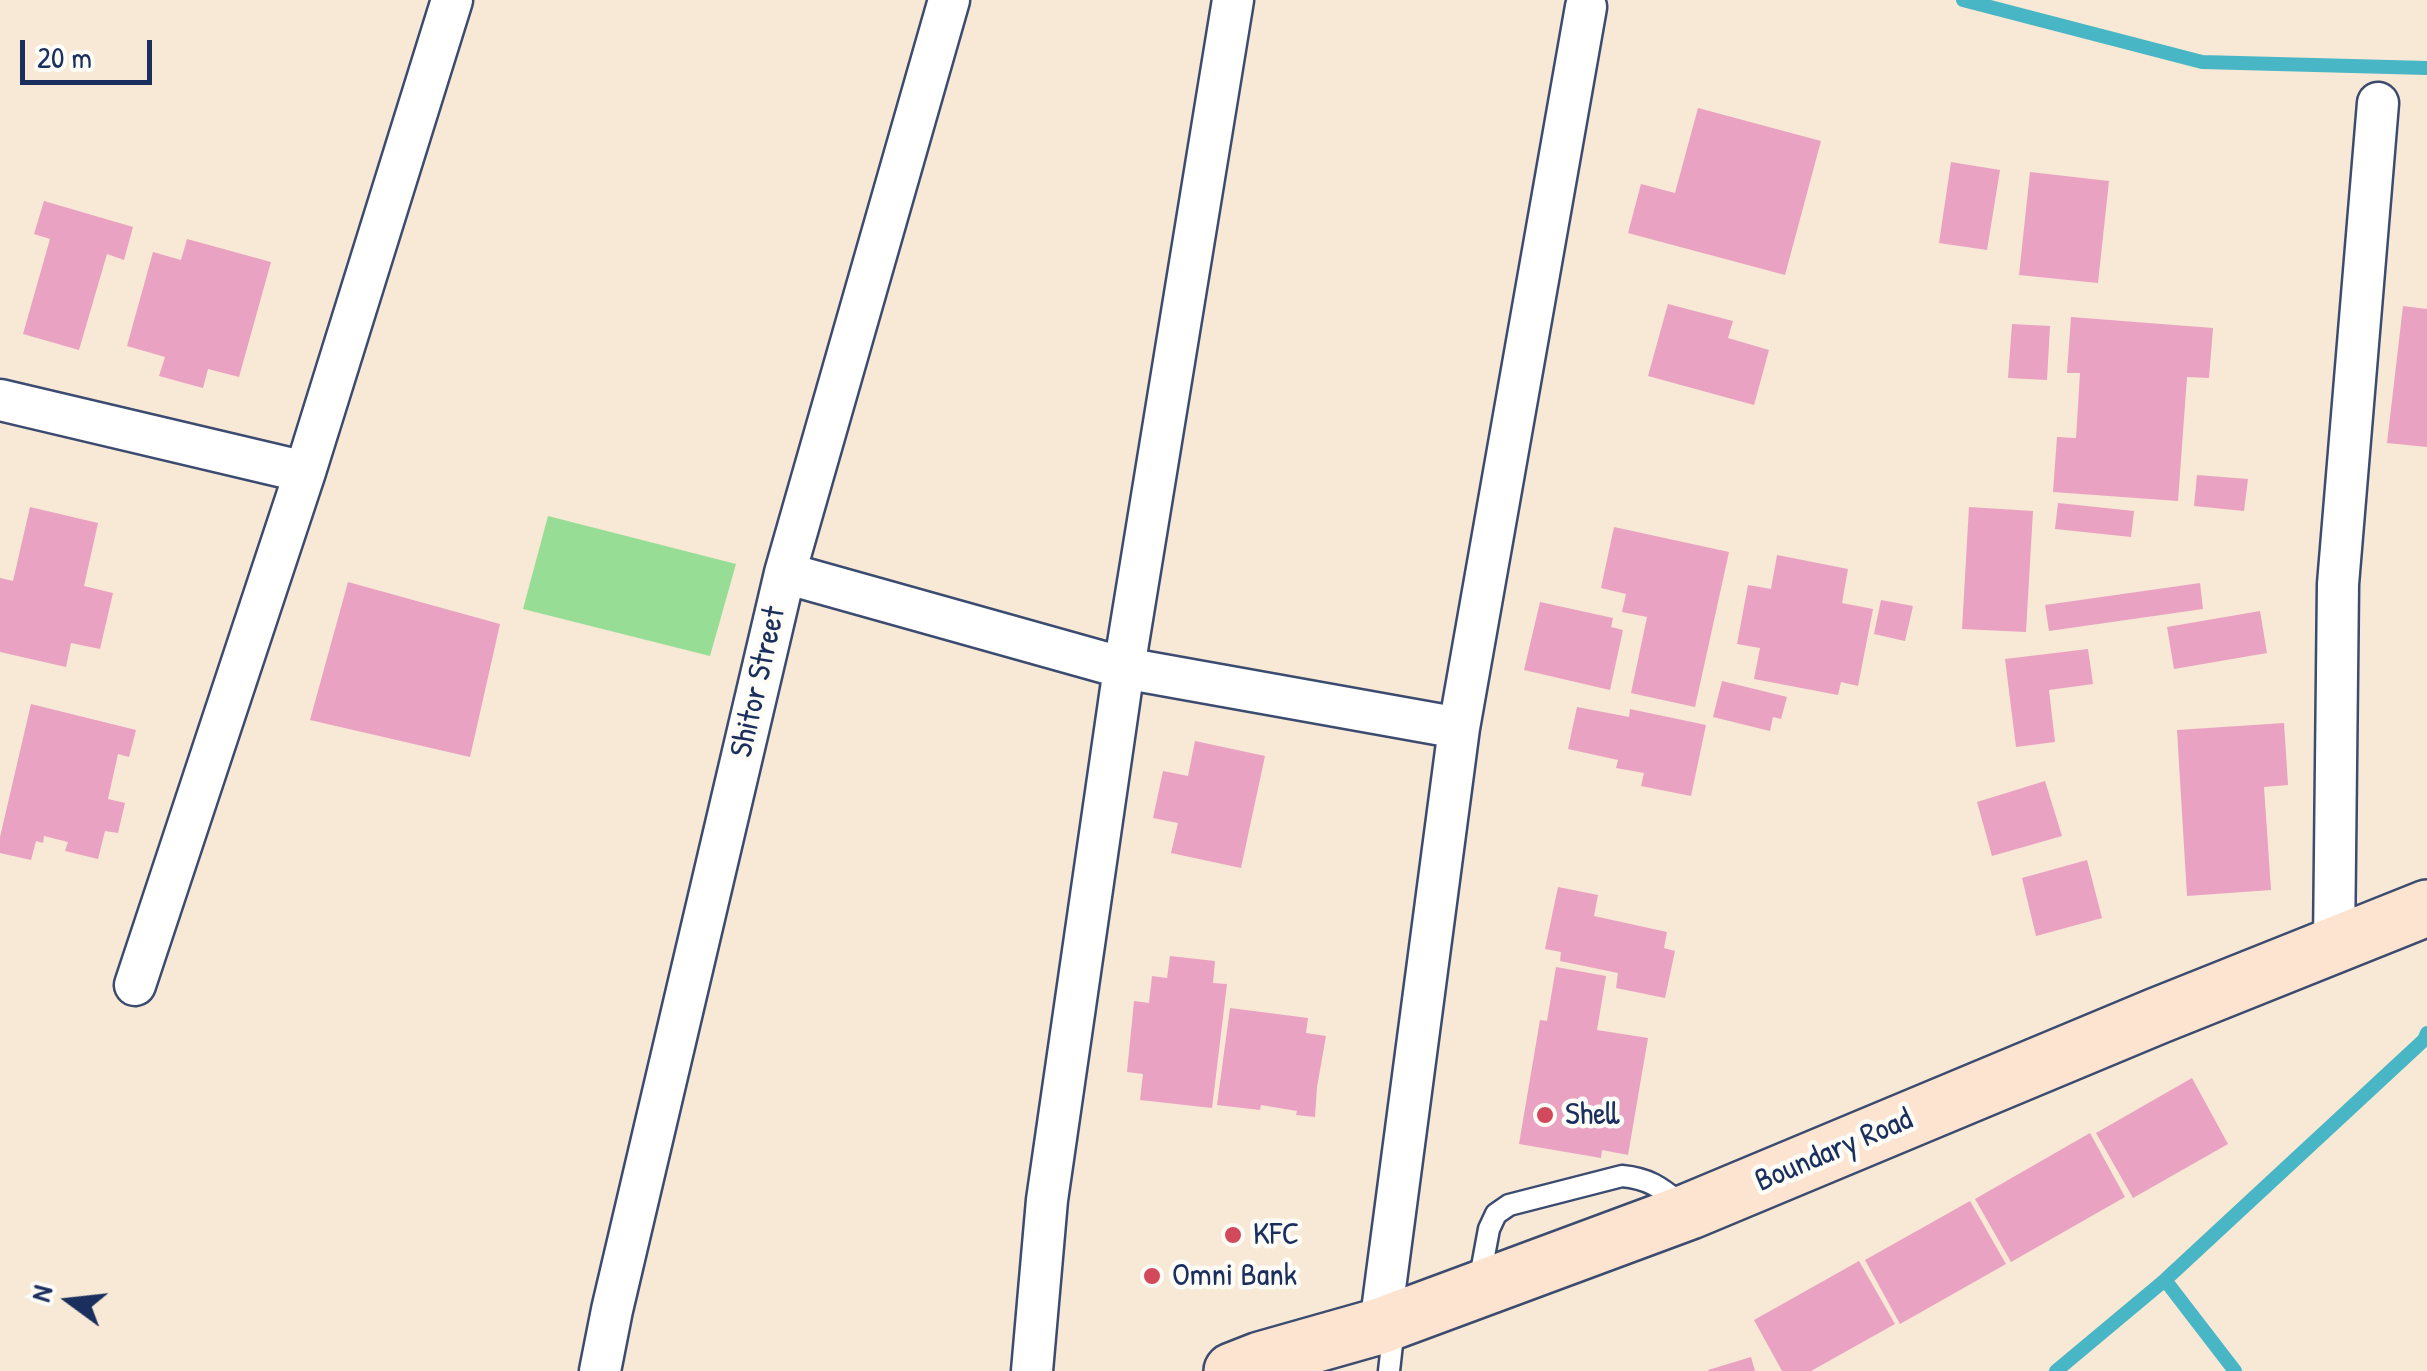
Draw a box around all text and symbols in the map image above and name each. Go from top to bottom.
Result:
scale bar [25,20,158,82]
text: 20 m [37,37,92,77]
street label: Shitor Street [723,603,795,761]
place label: Shell [1565,1096,1620,1134]
street label: Boundary Road [1750,1101,1918,1201]
marker: Shell [1534,1104,1556,1126]
place label: KFC [1253,1216,1299,1254]
marker: KFC [1222,1224,1244,1246]
north arrow [20,1251,120,1351]
place label: Omni Bank [1172,1257,1297,1295]
marker: Omni Bank [1141,1265,1163,1287]
text: N [21,1281,61,1305]

